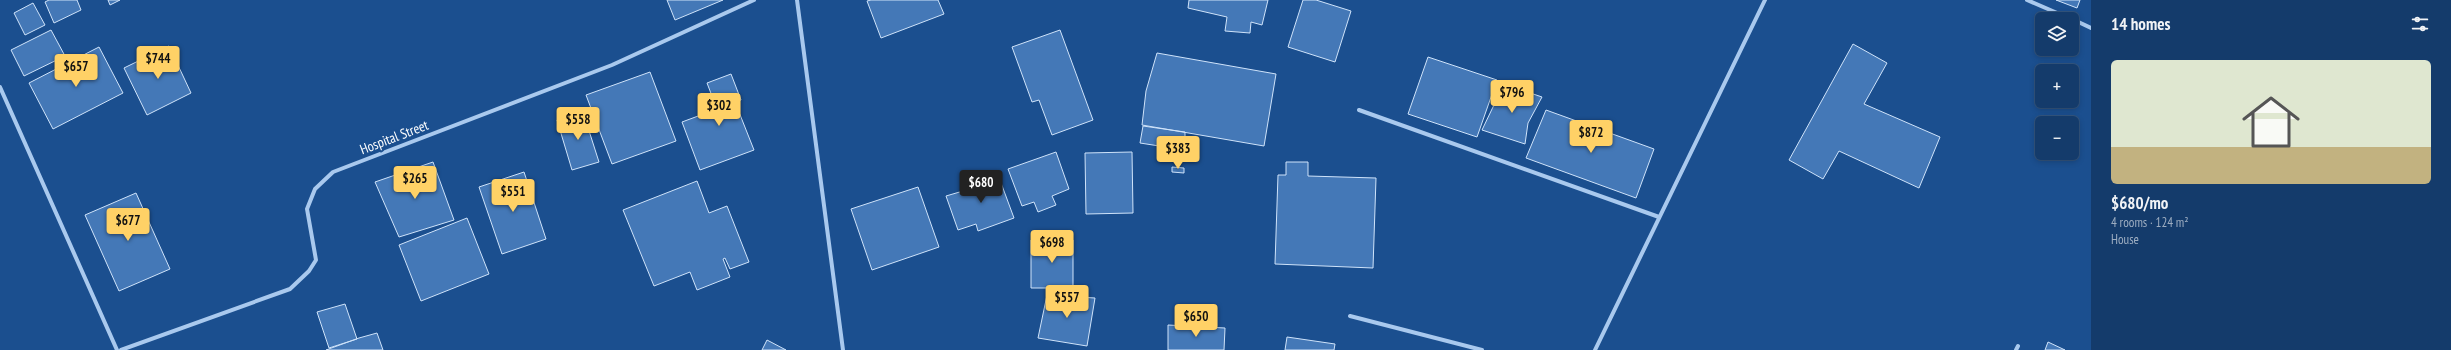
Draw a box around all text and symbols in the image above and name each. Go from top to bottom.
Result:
map controls [2035,12,2079,160]
button: layers [2035,12,2079,56]
text: 14 homes [2111,13,2170,35]
icon: filters [2409,13,2431,35]
pin: $744 [134,46,182,80]
text: $744 [146,50,170,67]
pin: $657 [52,54,100,88]
text: $657 [64,58,88,75]
button: + [2035,64,2079,108]
pin: $796 [1488,80,1536,114]
text: $796 [1500,84,1524,101]
icon: home [2235,86,2307,158]
pin: $302 [695,93,743,127]
text: $302 [707,97,731,114]
pin: $558 [554,107,602,141]
text: $558 [566,111,590,128]
street label: Hospital Street [357,116,431,158]
button: − [2035,116,2079,160]
pin: $872 [1567,120,1615,154]
text: $872 [1579,124,1603,141]
pin: $383 [1154,136,1202,170]
text: $383 [1166,140,1190,157]
pin: $265 [391,166,439,200]
text: $265 [403,170,427,187]
pin: $680 [957,170,1005,204]
text: $680 [969,174,993,191]
pin: $551 [489,179,537,213]
text: $551 [501,183,525,200]
text: $680/mo [2111,192,2168,214]
pin: $677 [104,208,152,242]
text: $677 [116,212,140,229]
text: 4 rooms · 124 m² [2111,214,2189,231]
pin: $698 [1028,230,1076,264]
text: House [2111,231,2139,248]
text: $698 [1040,234,1064,251]
pin: $557 [1043,285,1091,319]
text: $557 [1055,289,1079,306]
pin: $650 [1172,304,1220,338]
text: $650 [1184,308,1208,325]

